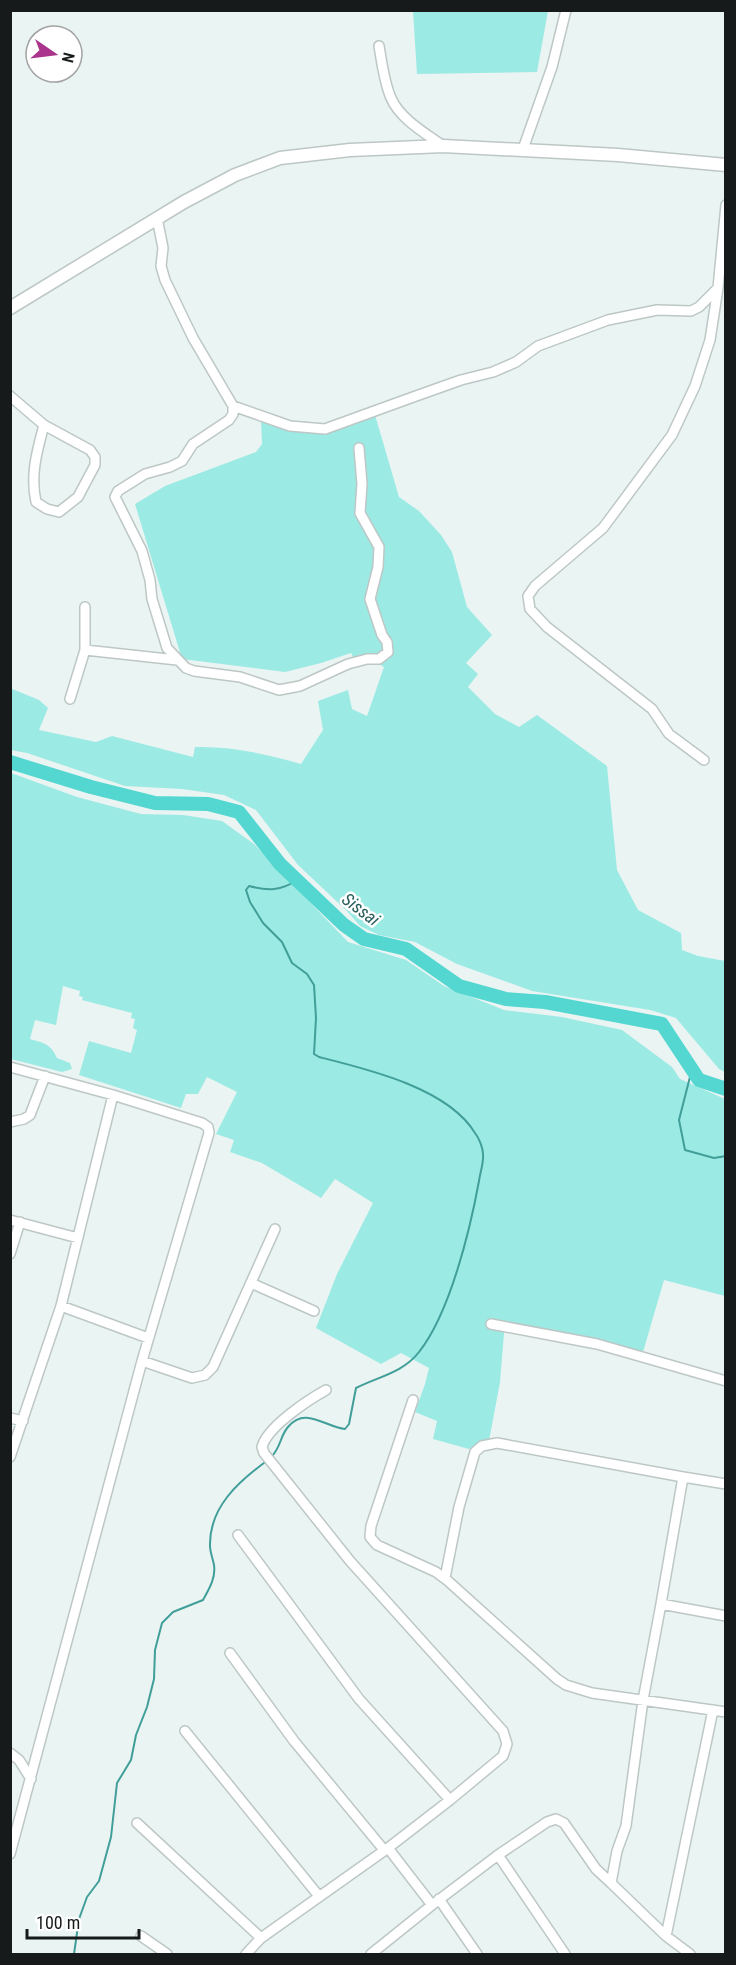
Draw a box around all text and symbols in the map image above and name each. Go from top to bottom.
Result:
north arrow [24,24,84,84]
text: N [58,50,78,65]
water label: Sissai [338,888,385,930]
scale bar [27,1902,140,1940]
text: 100 m [36,1912,80,1933]

